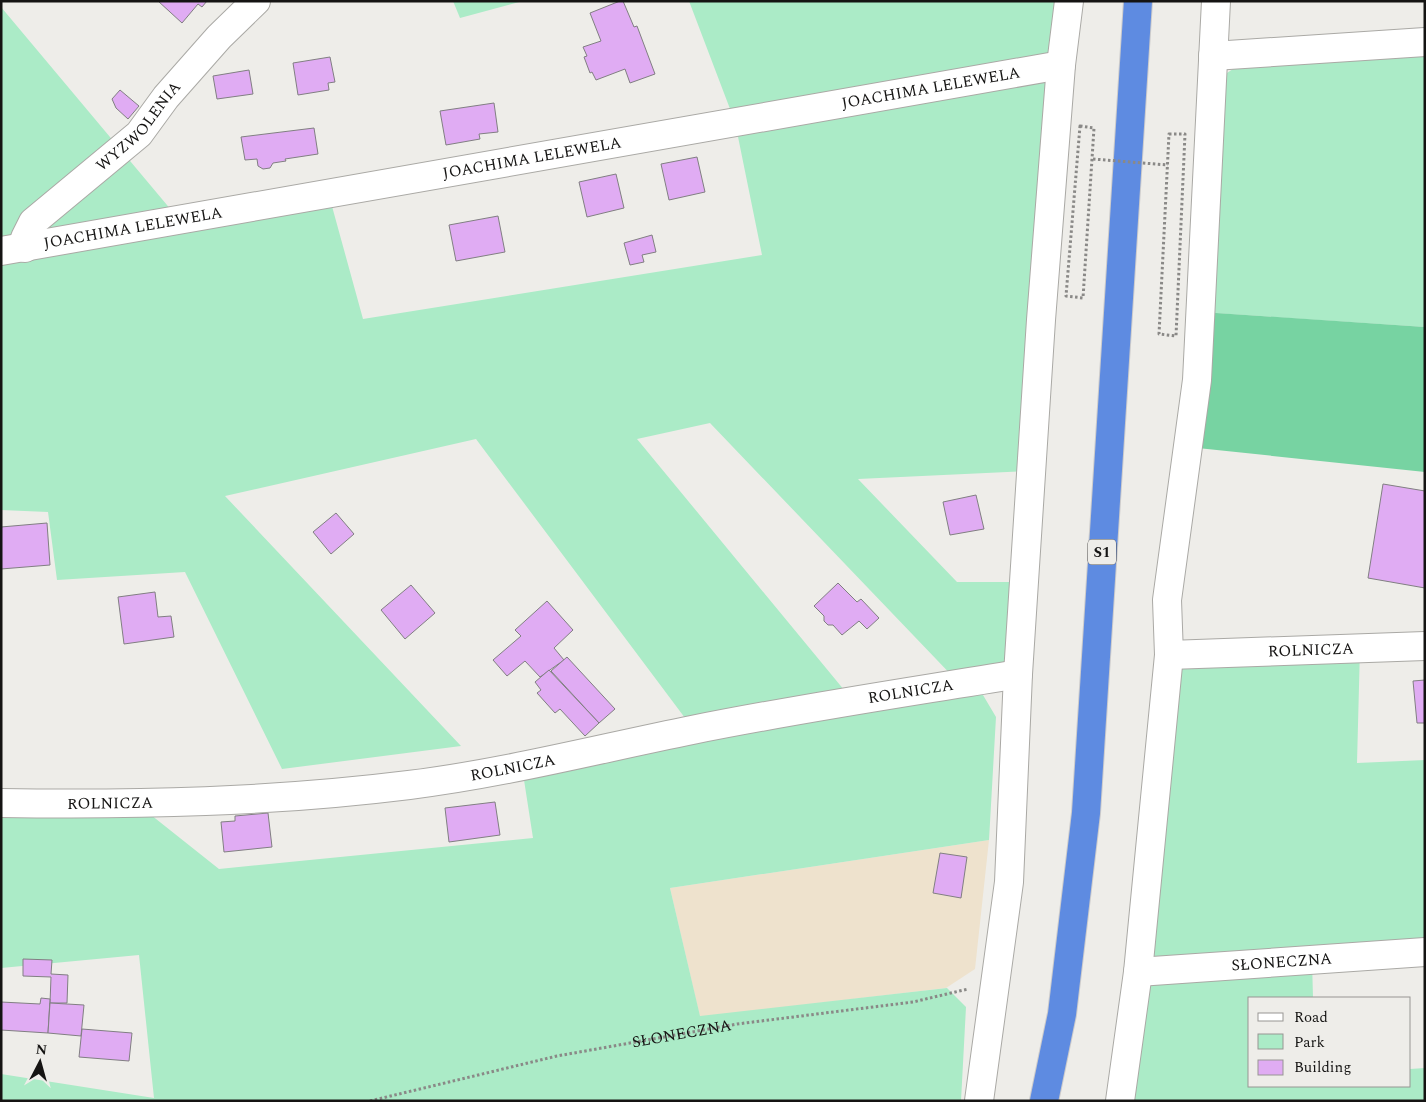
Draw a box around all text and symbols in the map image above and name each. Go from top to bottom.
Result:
street label: JOACHIMA LELEWELA [839,60,1022,115]
street label: WYZWOLENIA [91,76,187,177]
street label: JOACHIMA LELEWELA [441,130,623,185]
street label: JOACHIMA LELEWELA [42,200,224,255]
road number: S1 [1088,540,1116,564]
street label: ROLNICZA [1267,637,1354,664]
street label: ROLNICZA [866,673,955,710]
street label: ROLNICZA [468,748,558,788]
street label: ROLNICZA [67,791,153,816]
street label: SŁONECZNA [1231,947,1333,977]
legend [1248,997,1411,1087]
text: Road [1294,1006,1328,1029]
street label: SŁONECZNA [630,1013,733,1054]
text: Park [1294,1031,1325,1054]
north arrow [15,1037,65,1087]
text: N [35,1039,48,1061]
text: Building [1294,1056,1351,1079]

